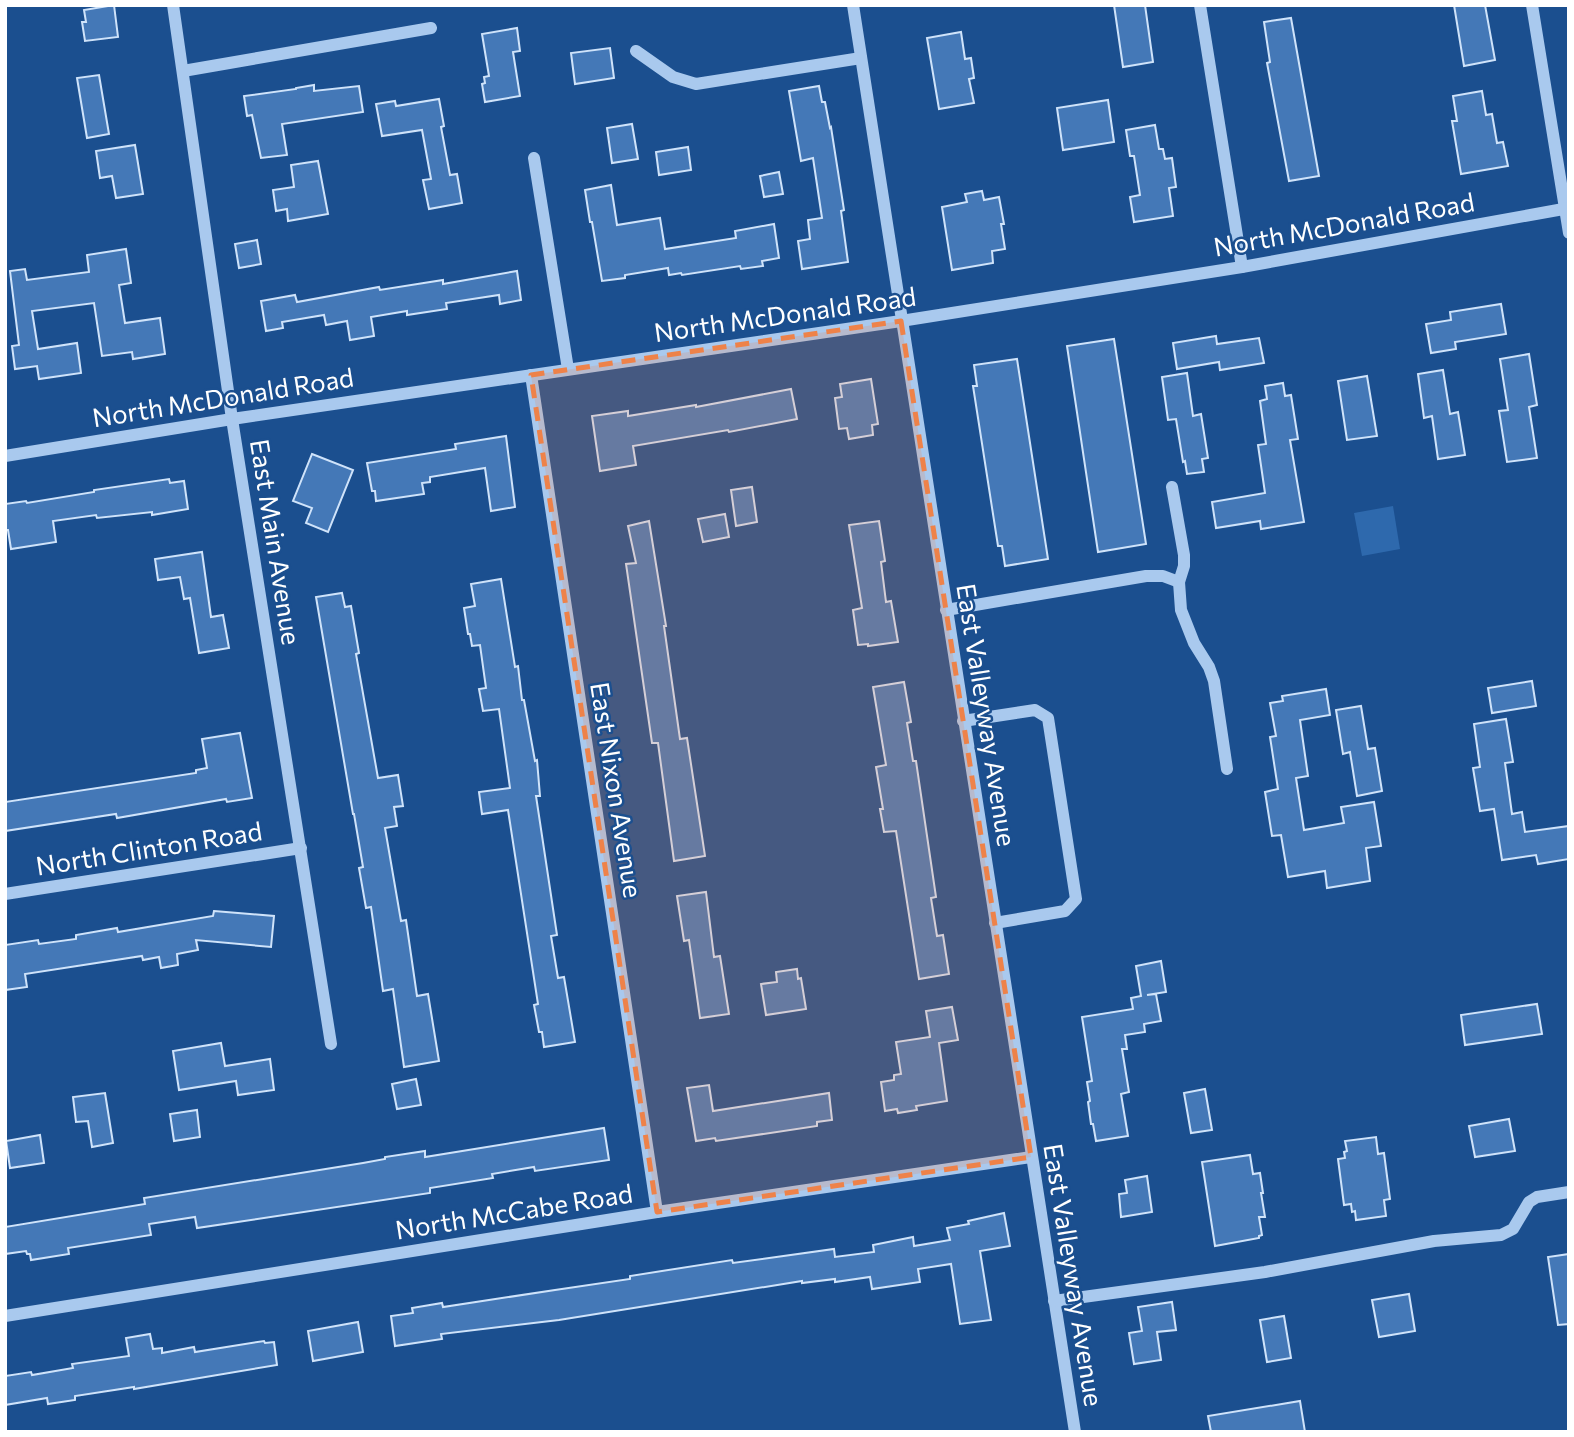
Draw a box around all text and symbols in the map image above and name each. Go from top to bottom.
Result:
street label: North McDonald Road [1211,185,1477,262]
street label: North McDonald Road [652,280,918,347]
street label: North McDonald Road [90,361,356,432]
street label: East Main Avenue [245,437,308,647]
street label: East Valleyway Avenue [951,581,1024,848]
street label: East Nixon Avenue [585,680,650,900]
street label: North Clinton Road [33,814,264,881]
street label: East Valleyway Avenue [1038,1141,1111,1408]
street label: North McCabe Road [393,1176,635,1245]

